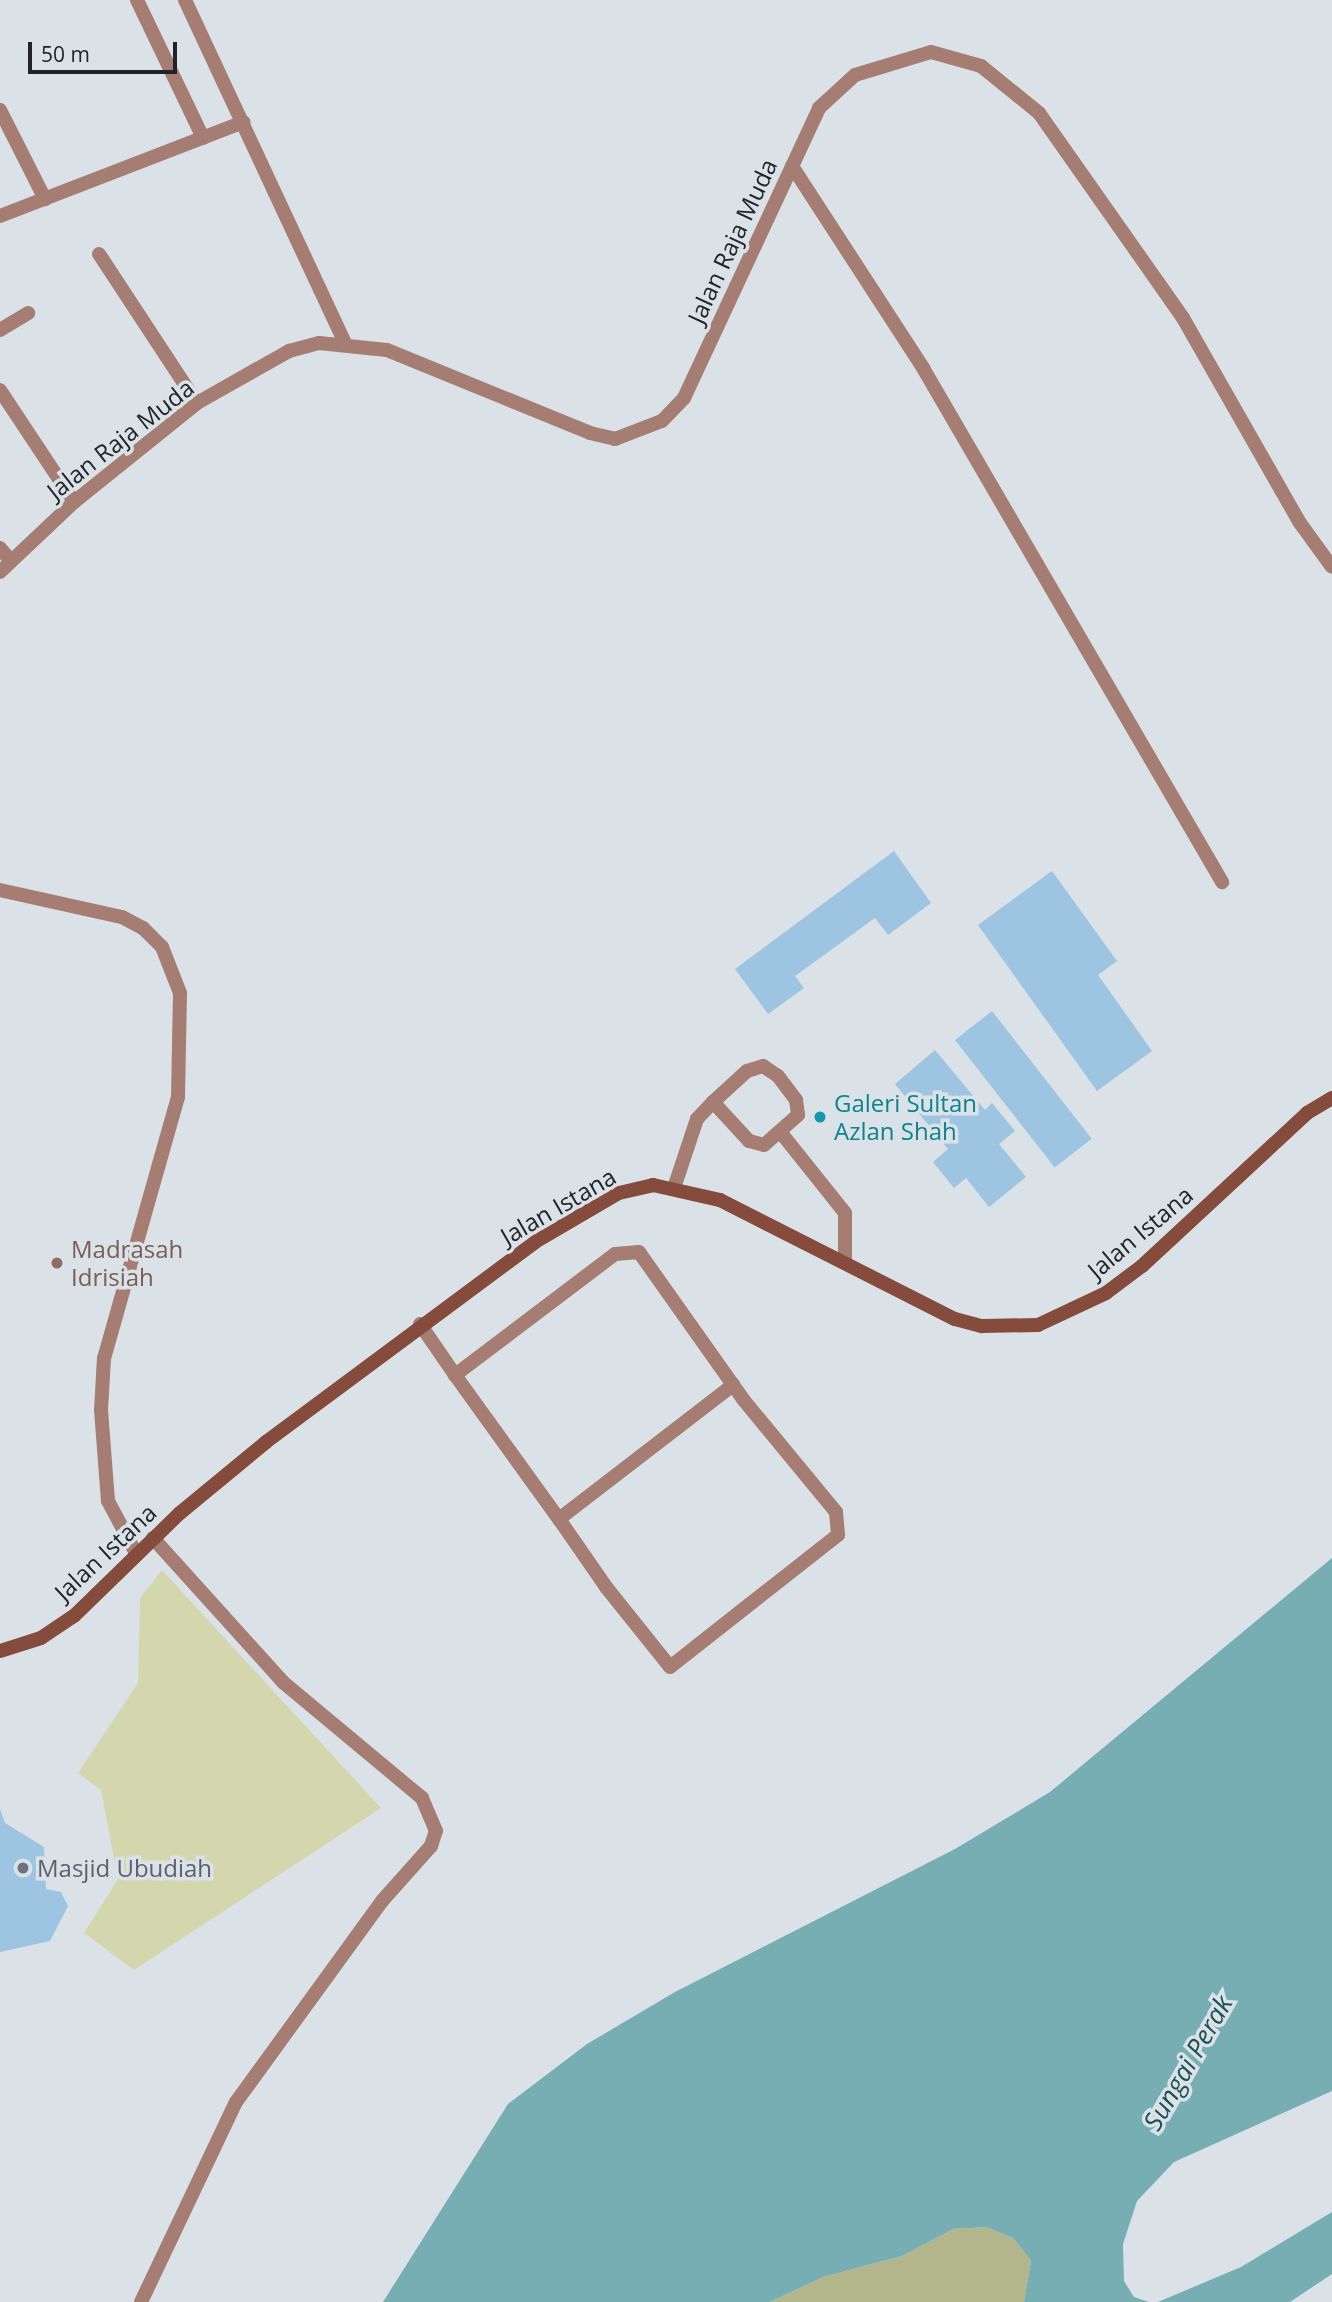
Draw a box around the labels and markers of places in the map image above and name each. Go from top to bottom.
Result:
place label: Galeri Sultan Azlan Shah [834,1089,977,1145]
marker: Galeri Sultan Azlan Shah [812,1109,828,1125]
place label: Madrasah Idrisiah [71,1235,183,1291]
marker: Madrasah Idrisiah [49,1255,65,1271]
place label: Masjid Ubudiah [37,1854,212,1882]
marker: Masjid Ubudiah [15,1860,31,1876]

